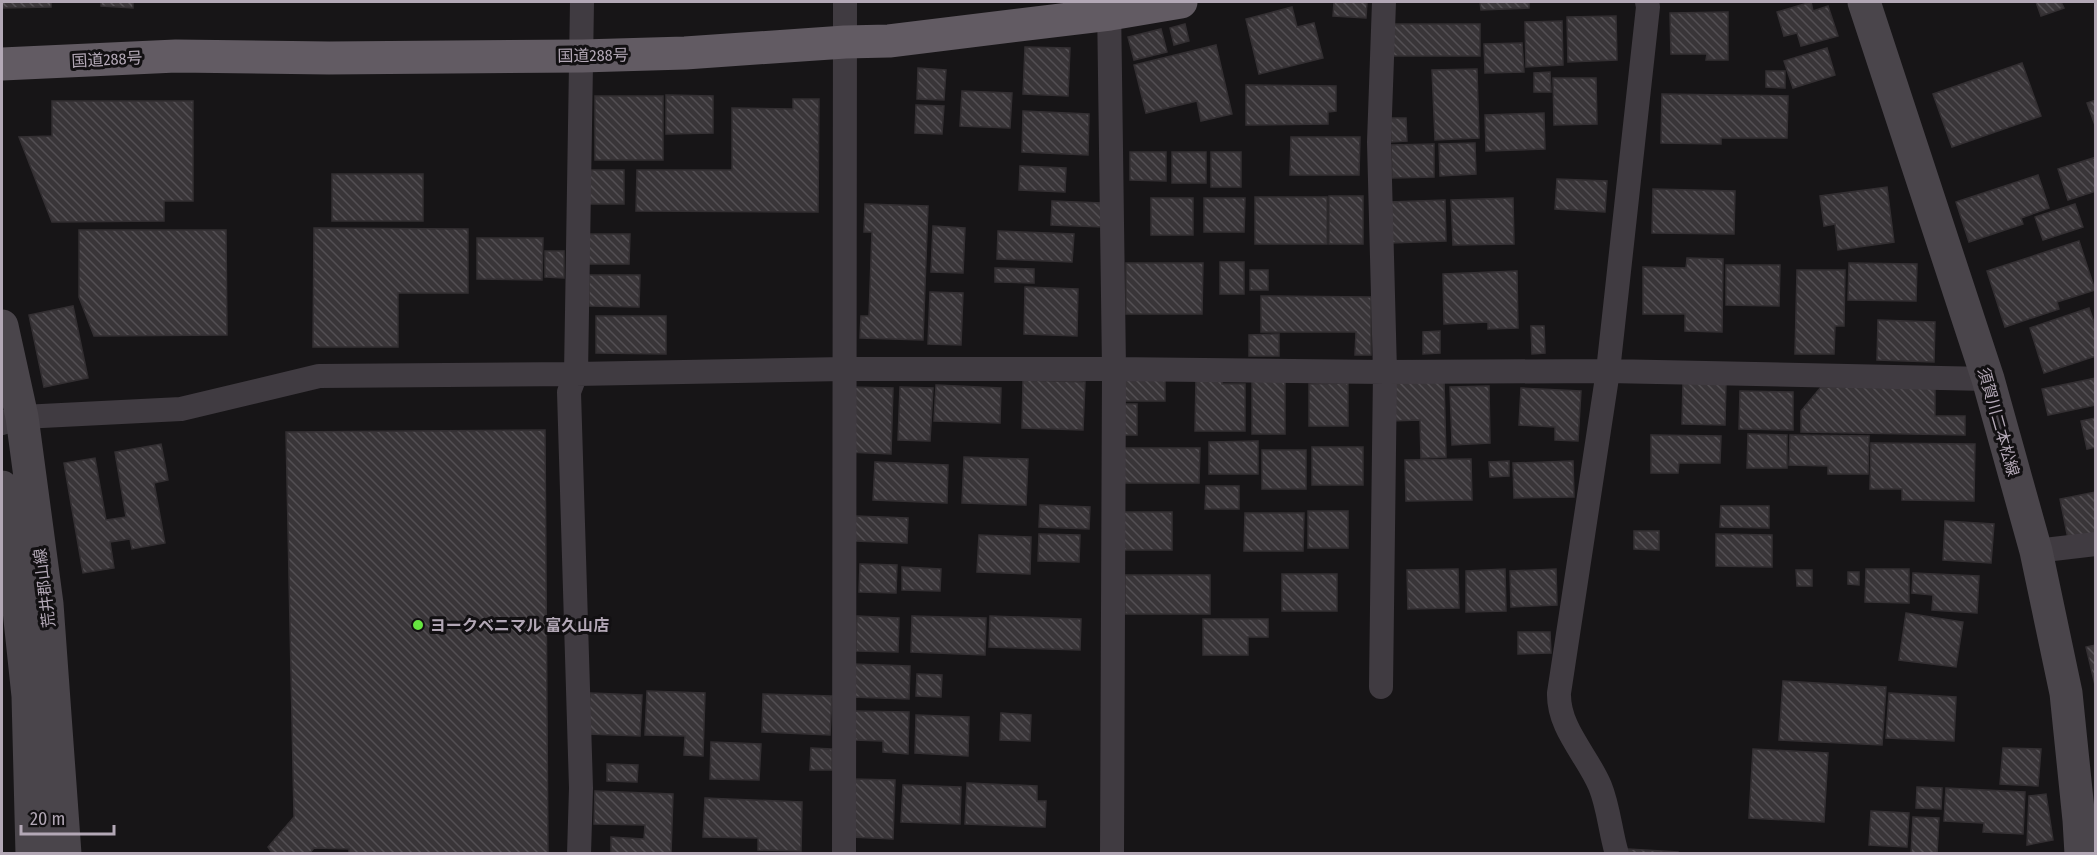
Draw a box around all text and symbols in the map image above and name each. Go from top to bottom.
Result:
street label: 国道288号 [557,45,629,66]
street label: 国道288号 [71,48,143,71]
street label: 須賀川二本松線 [1974,366,2023,479]
street label: 荒井郡山線 [30,547,59,629]
place label: ヨークベニマル 富久山店 [430,616,609,635]
marker: ヨークベニマル 富久山店 [411,618,425,632]
scale bar [21,798,114,836]
text: 20 m [30,808,65,830]

